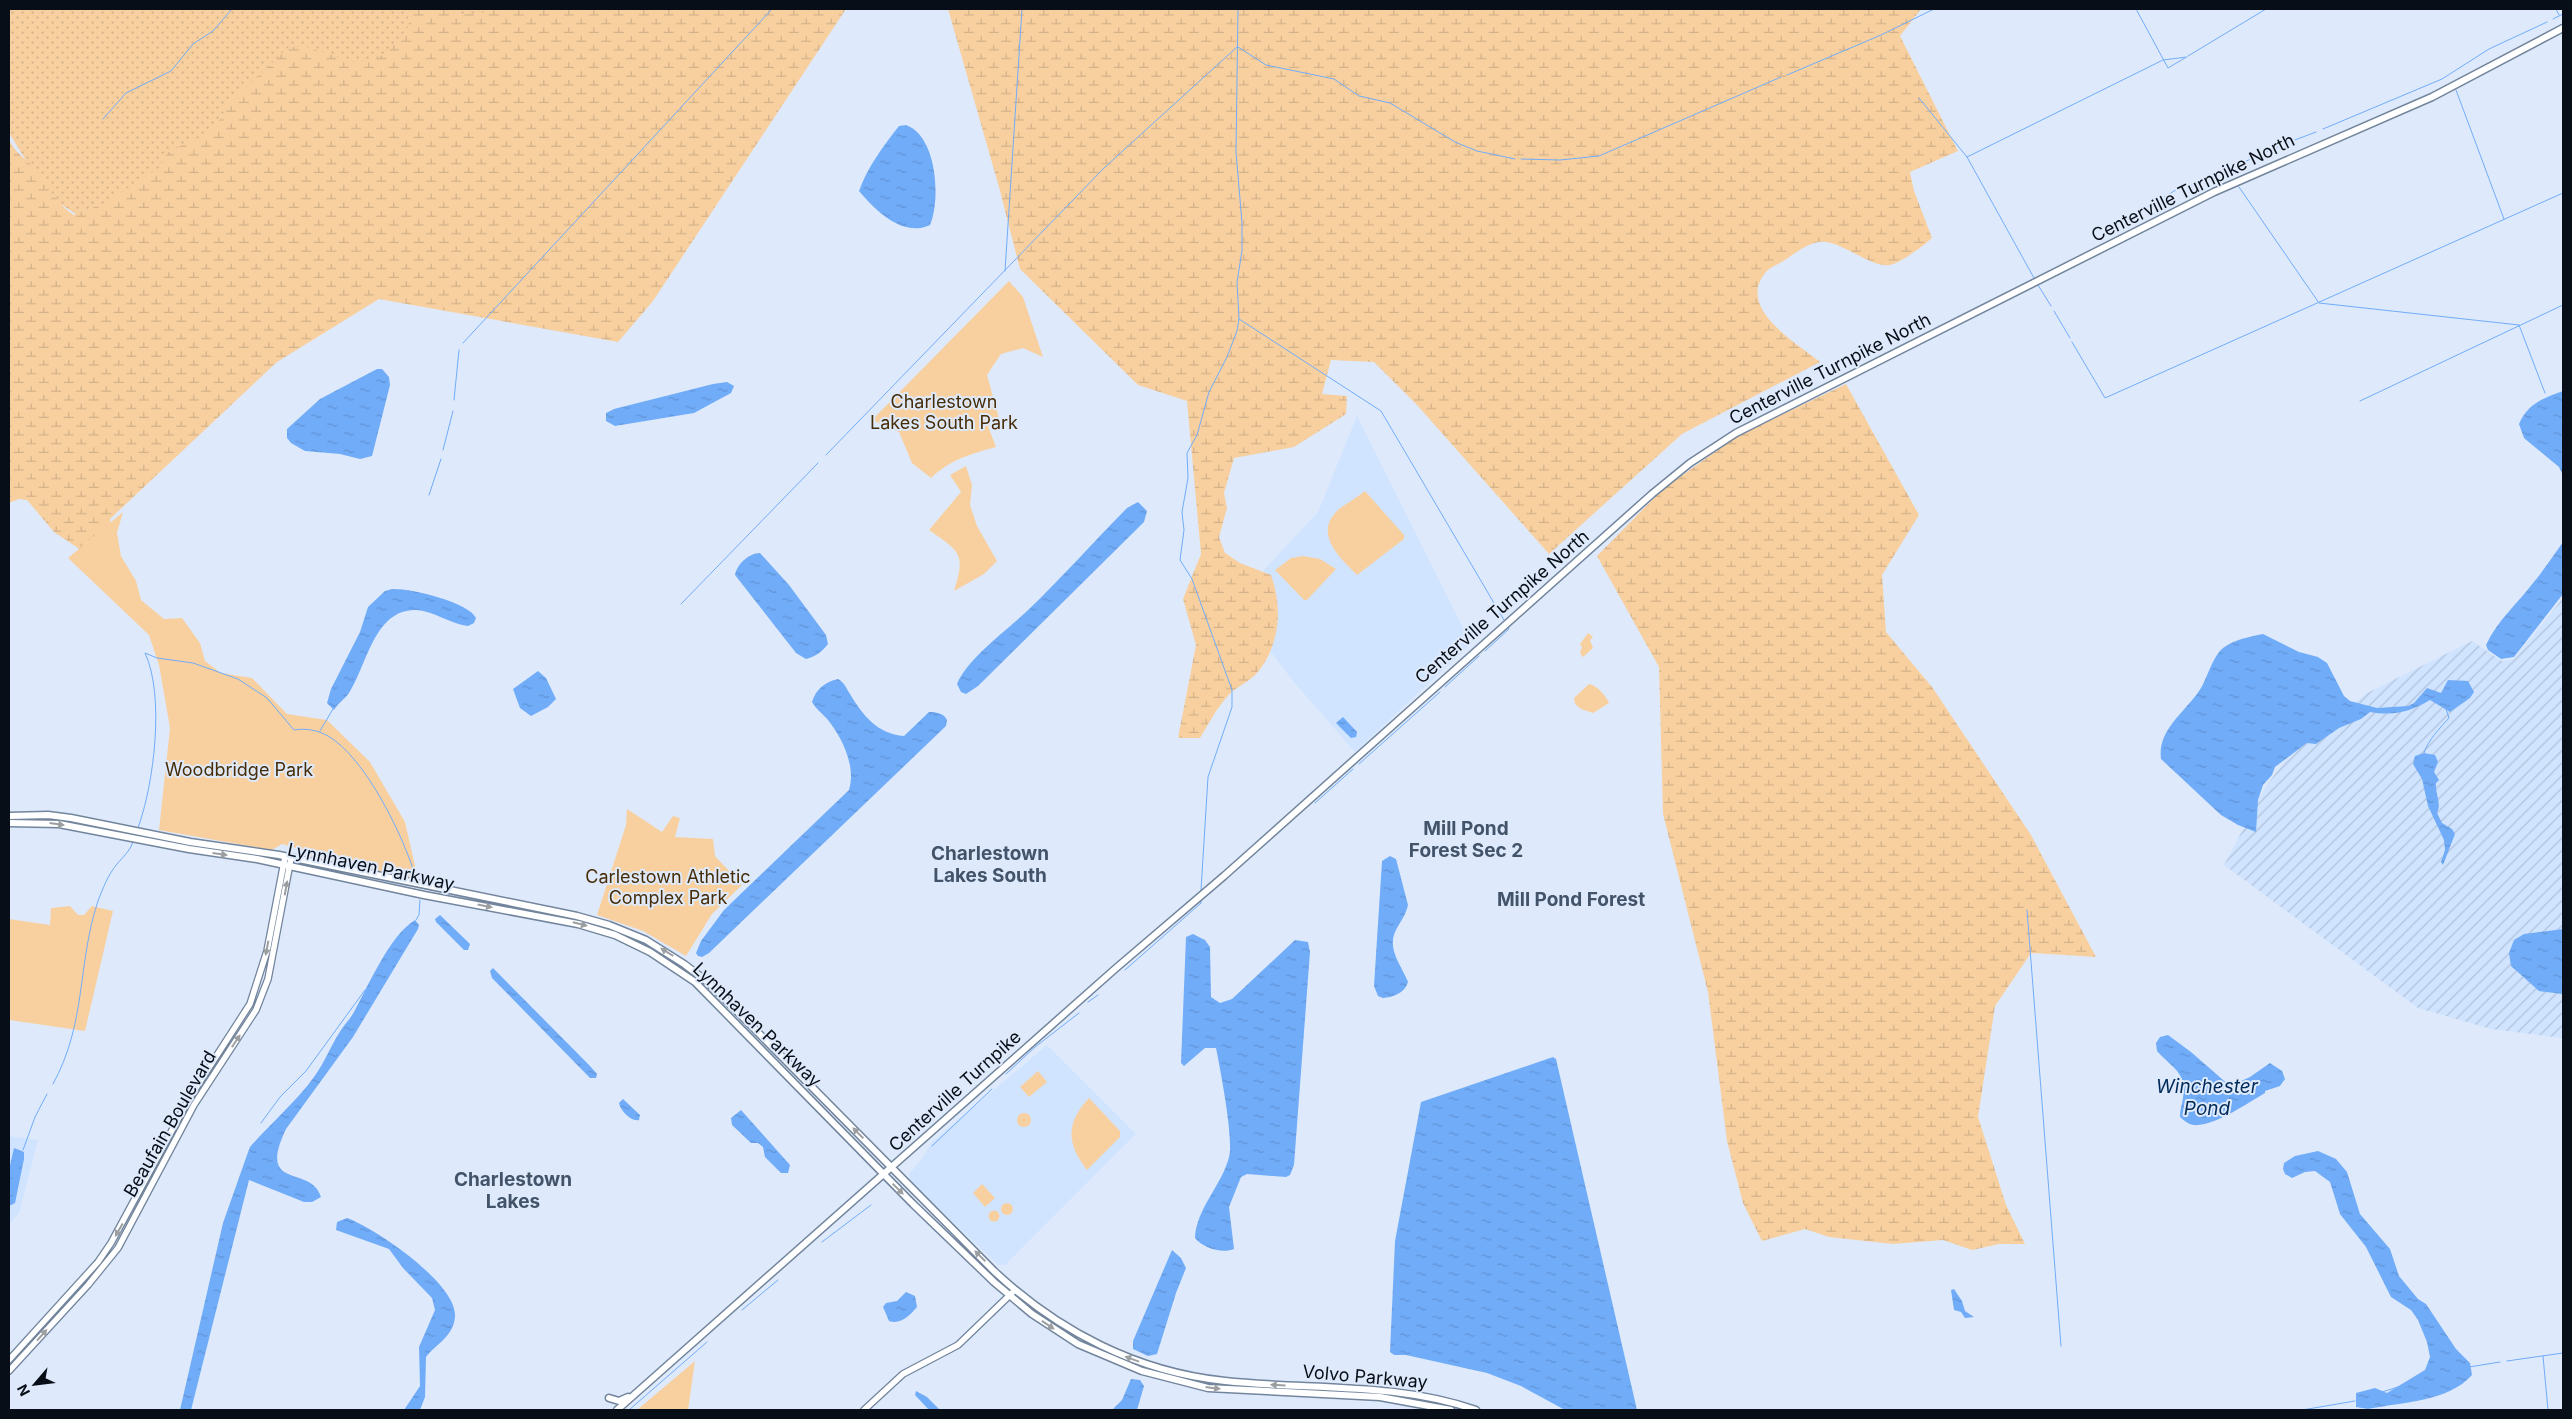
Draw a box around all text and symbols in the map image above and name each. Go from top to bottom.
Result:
street label: Centerville Turnpike North [2088,129,2298,246]
street label: Centerville Turnpike North [1726,309,1934,429]
park label: Charlestown Lakes South Park [870,391,1018,433]
street label: Centerville Turnpike North [1411,525,1593,688]
park label: Woodbridge Park [165,759,313,780]
district label: Mill Pond Forest Sec 2 [1409,817,1523,862]
one-way arrow [50,820,66,828]
street label: Lynnhaven Parkway [286,839,456,894]
district label: Charlestown Lakes South [931,842,1049,887]
one-way arrow [212,850,228,858]
park label: Carlestown Athletic Complex Park [585,866,751,908]
one-way arrow [282,880,290,896]
district label: Mill Pond Forest [1497,888,1645,911]
one-way arrow [478,902,494,910]
one-way arrow [573,921,588,929]
one-way arrow [263,940,271,955]
one-way arrow [661,948,674,957]
street label: Lynnhaven Parkway [689,958,826,1091]
street label: Centerville Turnpike [884,1026,1025,1155]
one-way arrow [231,1034,241,1048]
street label: Beaufain Boulevard [119,1047,220,1200]
water label: Winchester Pond [2156,1075,2259,1120]
one-way arrow [852,1127,864,1139]
district label: Charlestown Lakes [454,1168,572,1213]
one-way arrow [892,1183,904,1195]
one-way arrow [115,1223,124,1236]
one-way arrow [974,1250,986,1262]
one-way arrow [1041,1320,1054,1330]
one-way arrow [36,1329,47,1342]
one-way arrow [1124,1355,1139,1363]
north arrow [10,1359,60,1409]
street label: Volvo Parkway [1302,1361,1429,1392]
one-way arrow [1269,1380,1285,1388]
text: N [13,1382,33,1399]
one-way arrow [1205,1384,1221,1392]

